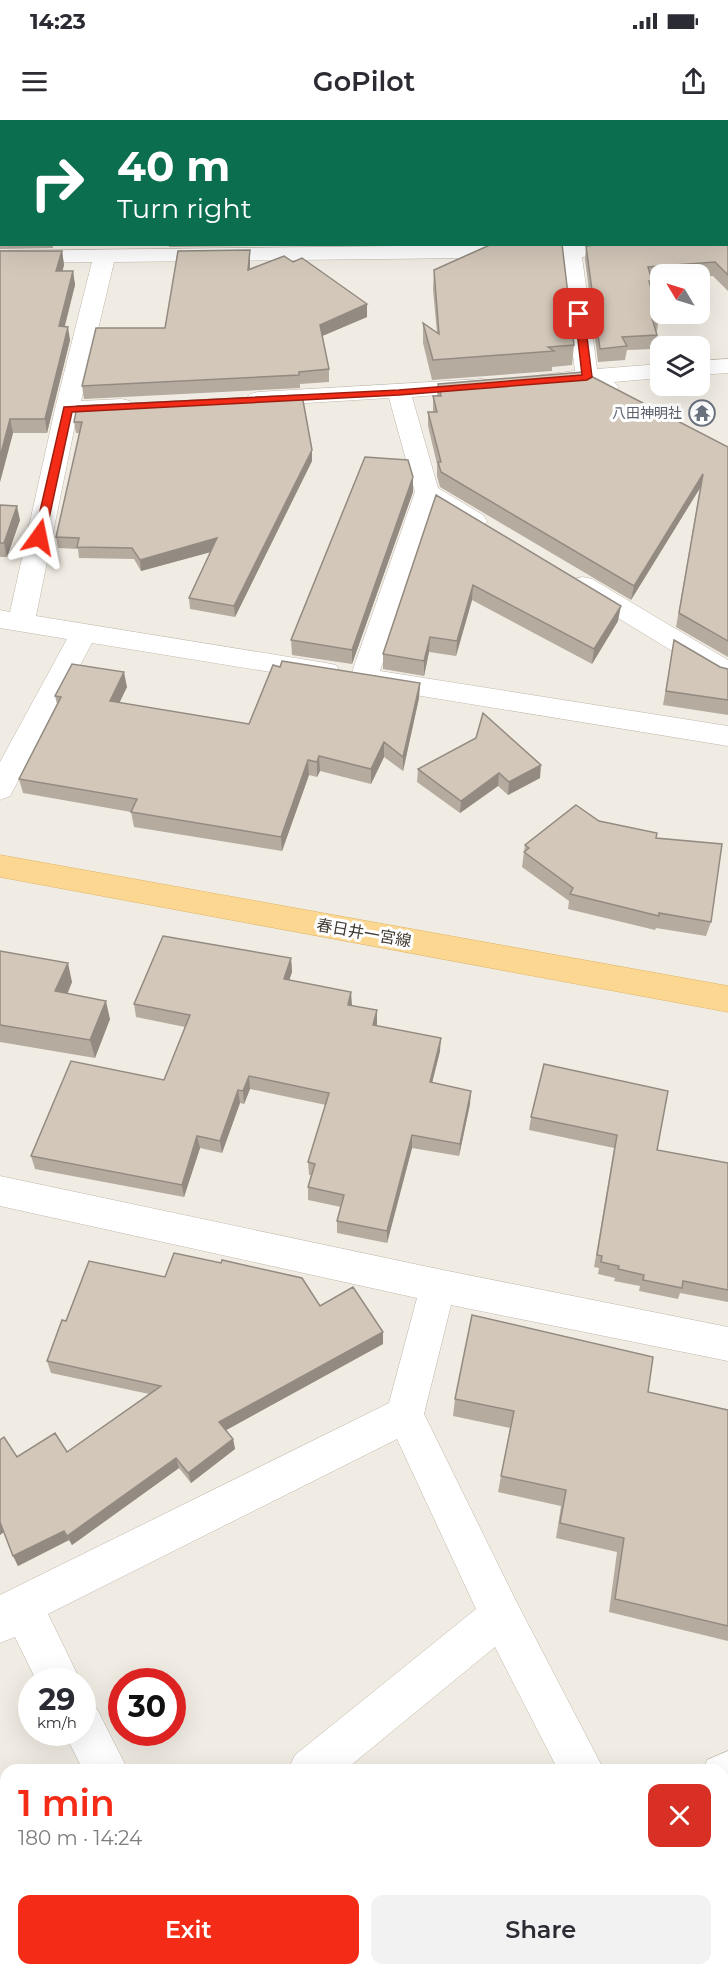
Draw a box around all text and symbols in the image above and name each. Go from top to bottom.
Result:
text: 14:23 [30,8,86,35]
icon: menu [18,65,51,98]
text: GoPilot [313,65,415,98]
icon: share [677,65,710,98]
text: 40 m [117,140,230,192]
icon: right [18,144,96,222]
text: Turn right [117,192,252,225]
north arrow [650,264,710,324]
map controls [650,264,710,396]
pin [553,288,604,339]
icon: arrive [562,297,595,330]
button: layers [650,336,710,396]
temple icon: 八田神明社 [687,398,717,428]
place label: 八田神明社 [612,404,682,422]
position arrow [7.0,505,71.0,569]
street label: 春日井一宮線 [315,915,413,951]
speed limit sign: 30 [108,1668,186,1746]
text: 29 [39,1681,75,1718]
text: km/h [37,1713,77,1732]
text: 1 min [18,1781,115,1825]
button: close [648,1784,711,1847]
text: 180 m · 14:24 [18,1826,142,1850]
button: Exit [18,1895,359,1964]
button: Share [371,1895,711,1964]

